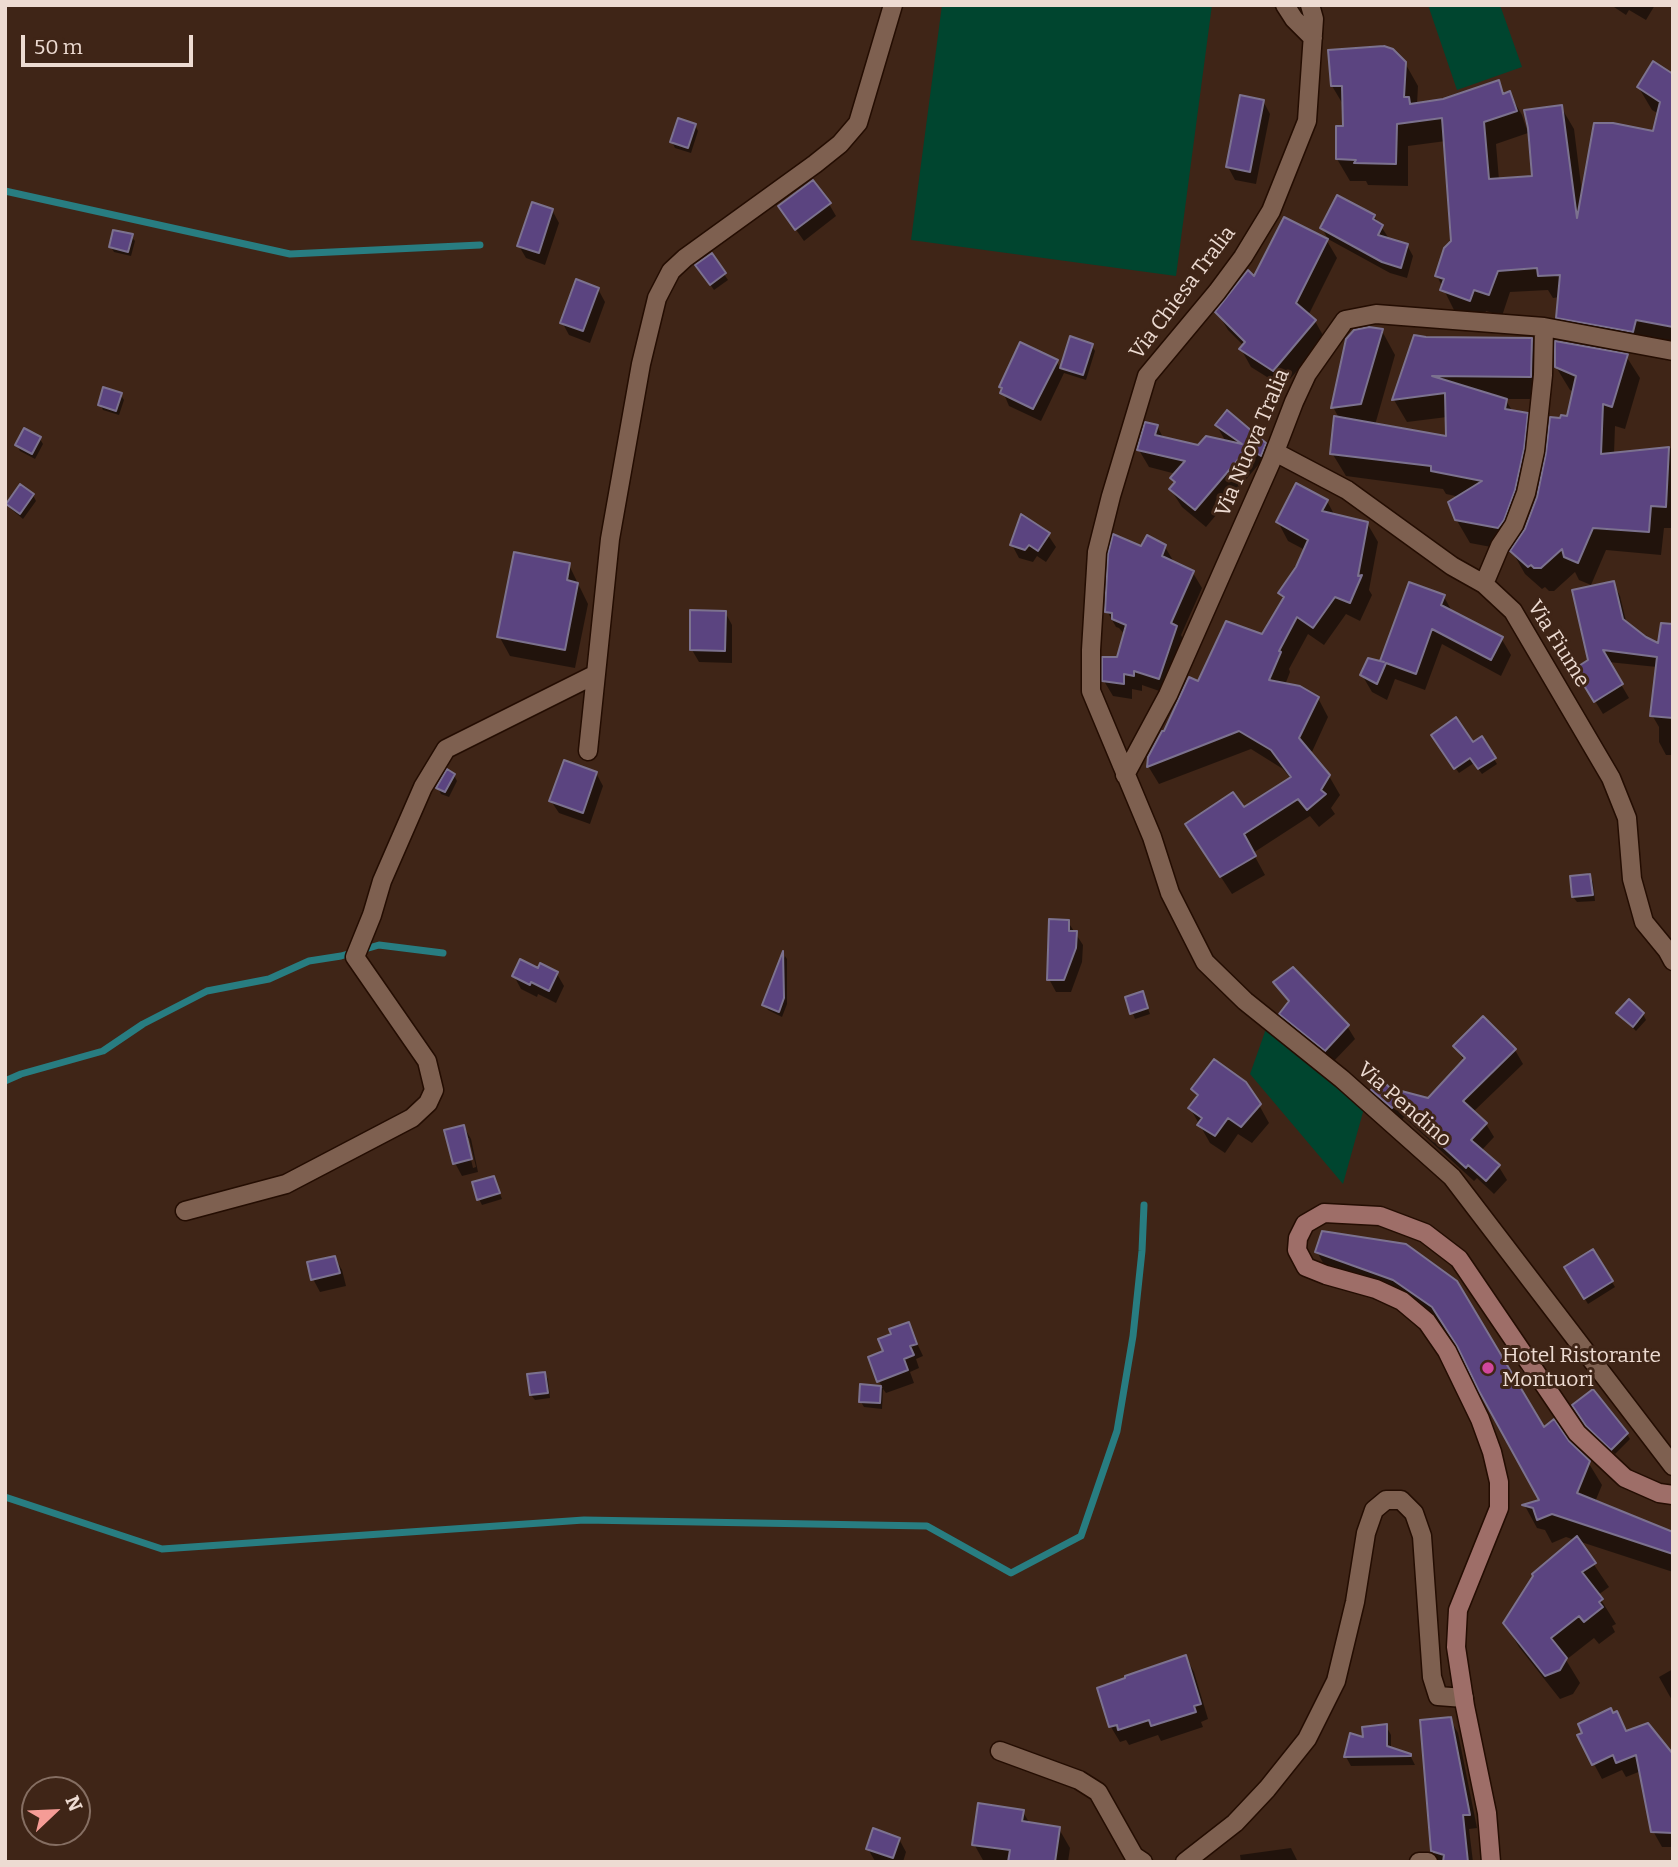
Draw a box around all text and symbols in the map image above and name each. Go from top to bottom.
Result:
scale bar [24,21,196,65]
text: 50 m [34,34,83,60]
street label: Via Chiesa Tralia [1125,221,1241,365]
street label: Via Nuova Tralia [1210,365,1296,521]
street label: Via Fiume [1521,596,1595,692]
street label: Via Pendino [1352,1057,1456,1153]
place label: Hotel Ristorante Montuori [1502,1343,1661,1393]
marker: Hotel Ristorante Montuori [1480,1360,1496,1376]
north arrow [21,1776,91,1846]
text: N [60,1792,87,1815]

